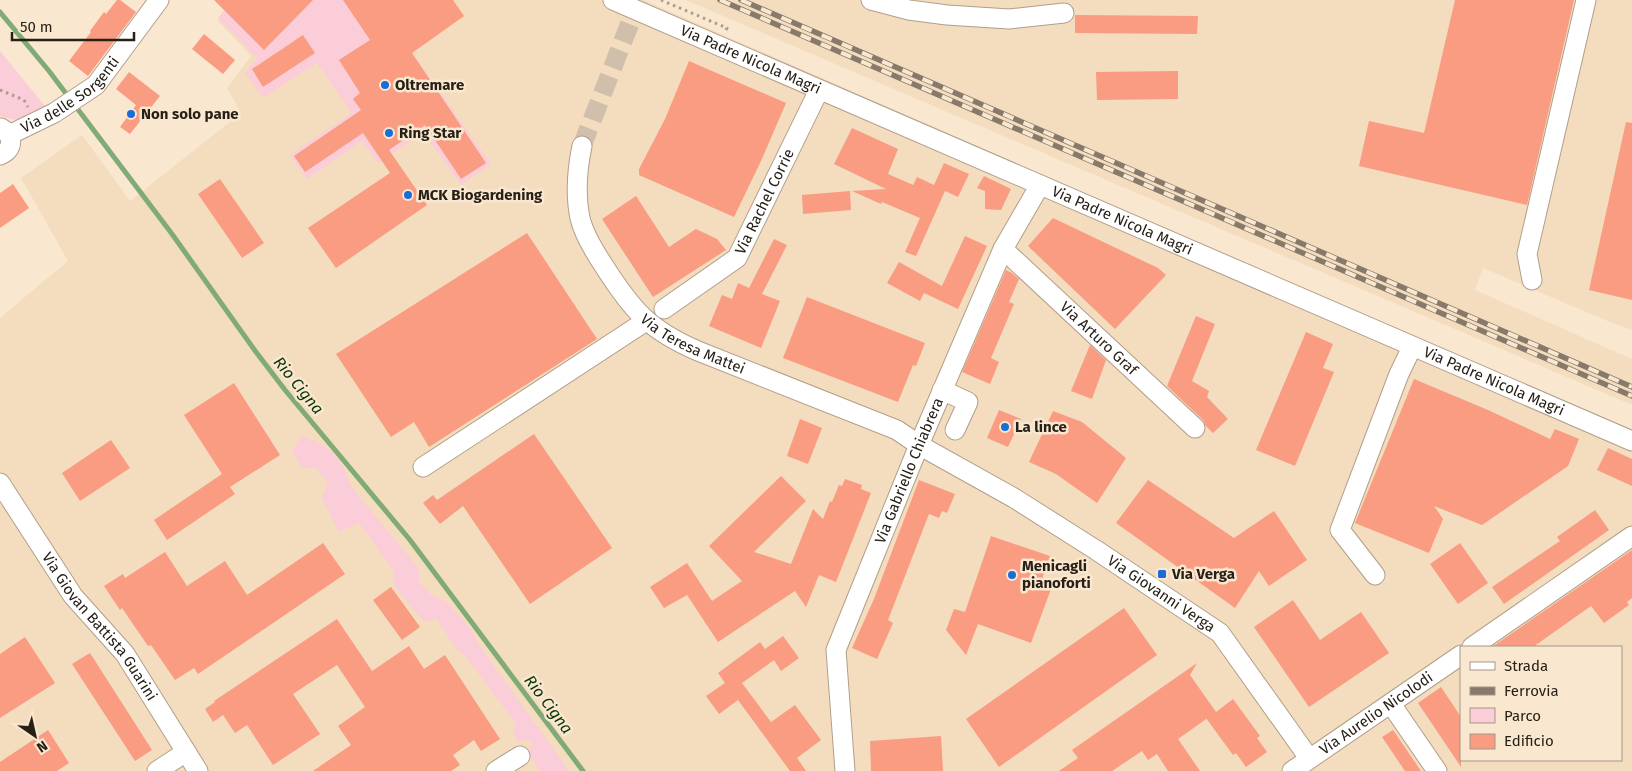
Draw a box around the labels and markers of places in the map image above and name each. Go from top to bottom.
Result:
place label: Oltremare [395,76,464,94]
marker: Oltremare [379,79,391,91]
place label: Non solo pane [141,105,239,123]
marker: Non solo pane [125,108,137,120]
place label: Ring Star [399,124,462,142]
marker: Ring Star [383,127,395,139]
place label: MCK Biogardening [418,186,543,204]
marker: MCK Biogardening [402,189,414,201]
place label: La lince [1015,418,1067,436]
marker: La lince [999,421,1011,433]
place label: Menicagli pianoforti [1022,557,1091,592]
place label: Via Verga [1171,565,1235,583]
marker: Via Verga [1156,568,1168,580]
marker: Menicagli pianoforti [1006,569,1018,581]

